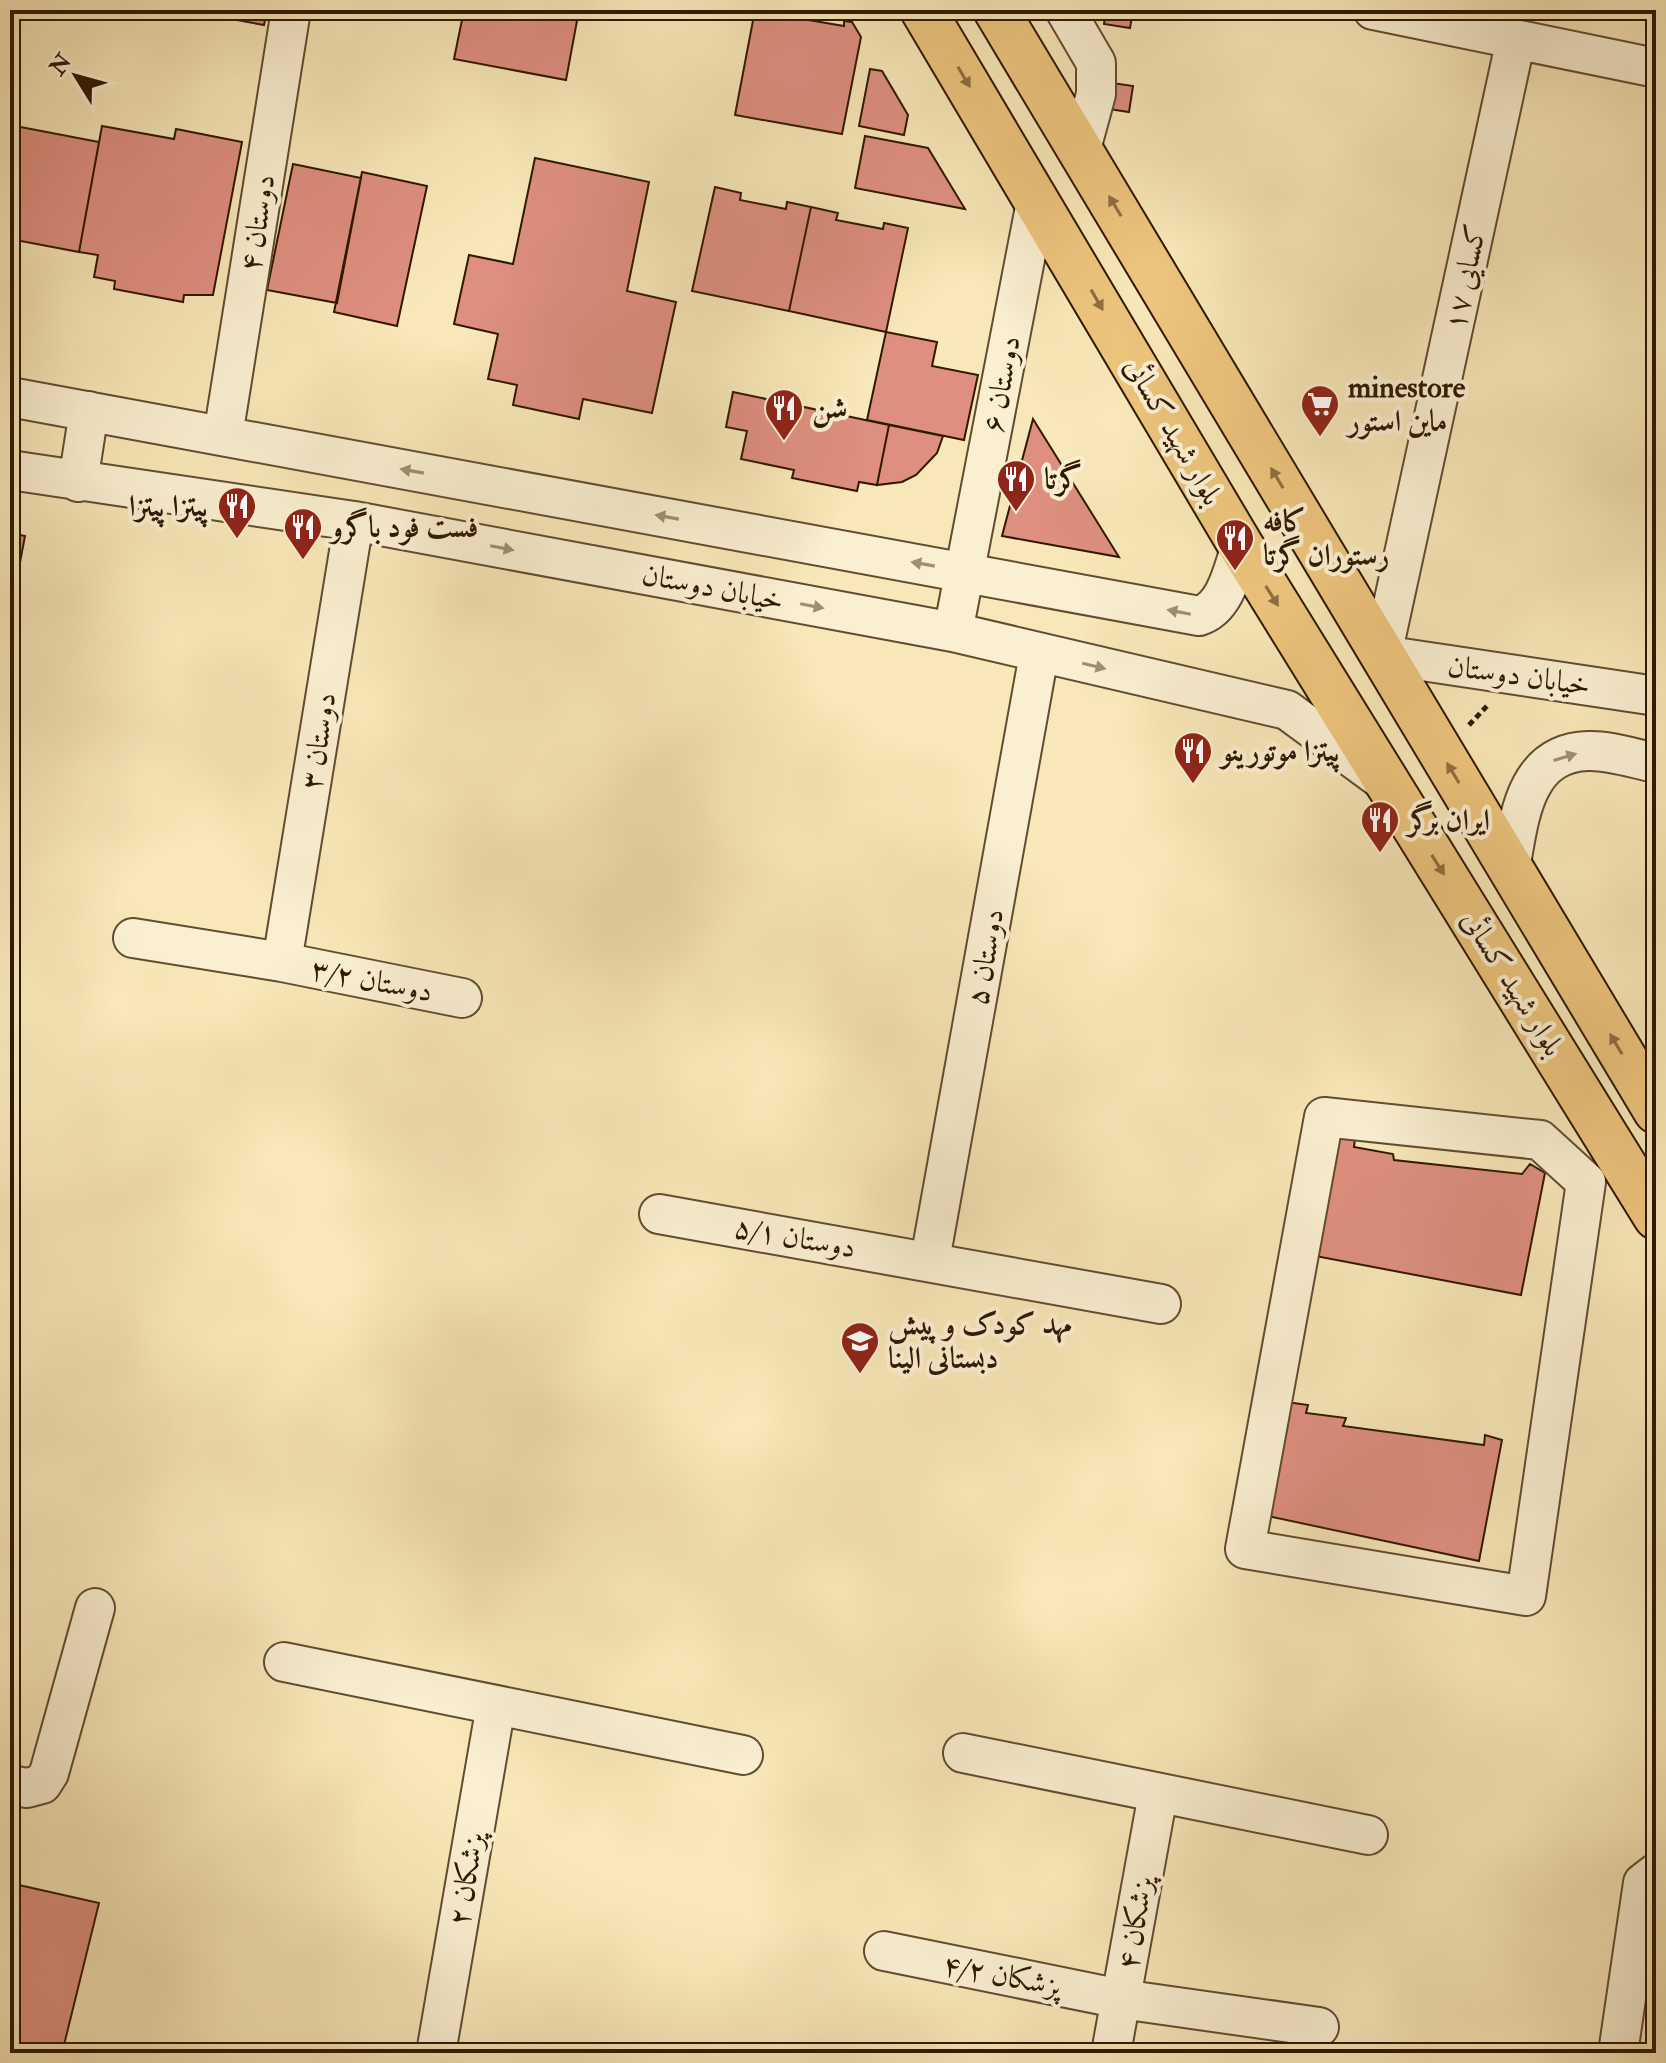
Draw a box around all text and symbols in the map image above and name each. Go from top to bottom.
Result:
north arrow [36,36,116,116]
text: N [43,48,78,82]
one-way arrow [957,66,971,88]
street label: ۴ دوستان [232,172,283,274]
one-way arrow [1108,195,1122,217]
street label: ۱۷ کسایی [1436,221,1496,334]
one-way arrow [1090,289,1104,311]
street label: ۶ دوستان [974,333,1029,436]
street label: بلوار شهید کسائی [1116,350,1231,512]
place label: minestore ماین استور [1345,369,1466,440]
supermarket icon: minestore ماین استور [1299,383,1341,438]
restaurant icon: شن [763,387,805,442]
place label: شن [812,390,848,428]
restaurant icon: گرتا [995,458,1037,513]
place label: گرتا [1044,459,1082,498]
one-way arrow [399,464,424,476]
one-way arrow [1270,467,1284,489]
restaurant icon: پیتزا پیتزا [216,485,258,540]
place label: پیتزا پیتزا [129,488,209,528]
place label: کافه رستوران گرتا [1263,503,1390,574]
restaurant icon: فست فود باگرو [282,506,324,561]
place label: فست فود باگرو [328,507,479,546]
one-way arrow [655,511,680,523]
restaurant icon: کافه رستوران گرتا [1214,517,1256,572]
one-way arrow [489,543,514,555]
street label: خیابان دوستان [639,556,787,619]
one-way arrow [910,557,935,569]
one-way arrow [1265,585,1279,607]
one-way arrow [800,600,825,613]
one-way arrow [1166,605,1191,617]
street label: خیابان دوستان [1445,647,1593,704]
one-way arrow [1082,660,1107,673]
street label: ۳ دوستان [293,690,344,792]
restaurant icon: پیتزا موتورینو [1172,730,1214,785]
place label: پیتزا موتورینو [1218,733,1341,773]
one-way arrow [1553,750,1577,763]
one-way arrow [1446,762,1460,784]
restaurant icon: ایران برگر [1359,799,1401,854]
place label: ایران برگر [1405,800,1490,839]
one-way arrow [1431,854,1445,876]
street label: بلوار شهید کسائی [1453,903,1572,1063]
street label: ۵ دوستان [959,906,1012,1008]
street label: ۳/۲ دوستان [308,951,436,1010]
one-way arrow [1609,1033,1623,1055]
street label: ۵/۱ دوستان [731,1209,859,1266]
place label: مهد کودک و پیش دبستانی الینا [888,1306,1072,1377]
school or university icon: مهد کودک و پیش دبستانی الینا [839,1320,881,1375]
street label: ۲ پزشکان [440,1827,493,1928]
street label: ۴ پزشکان [1109,1871,1162,1972]
street label: ۴/۲ پزشکان [940,1946,1067,2006]

